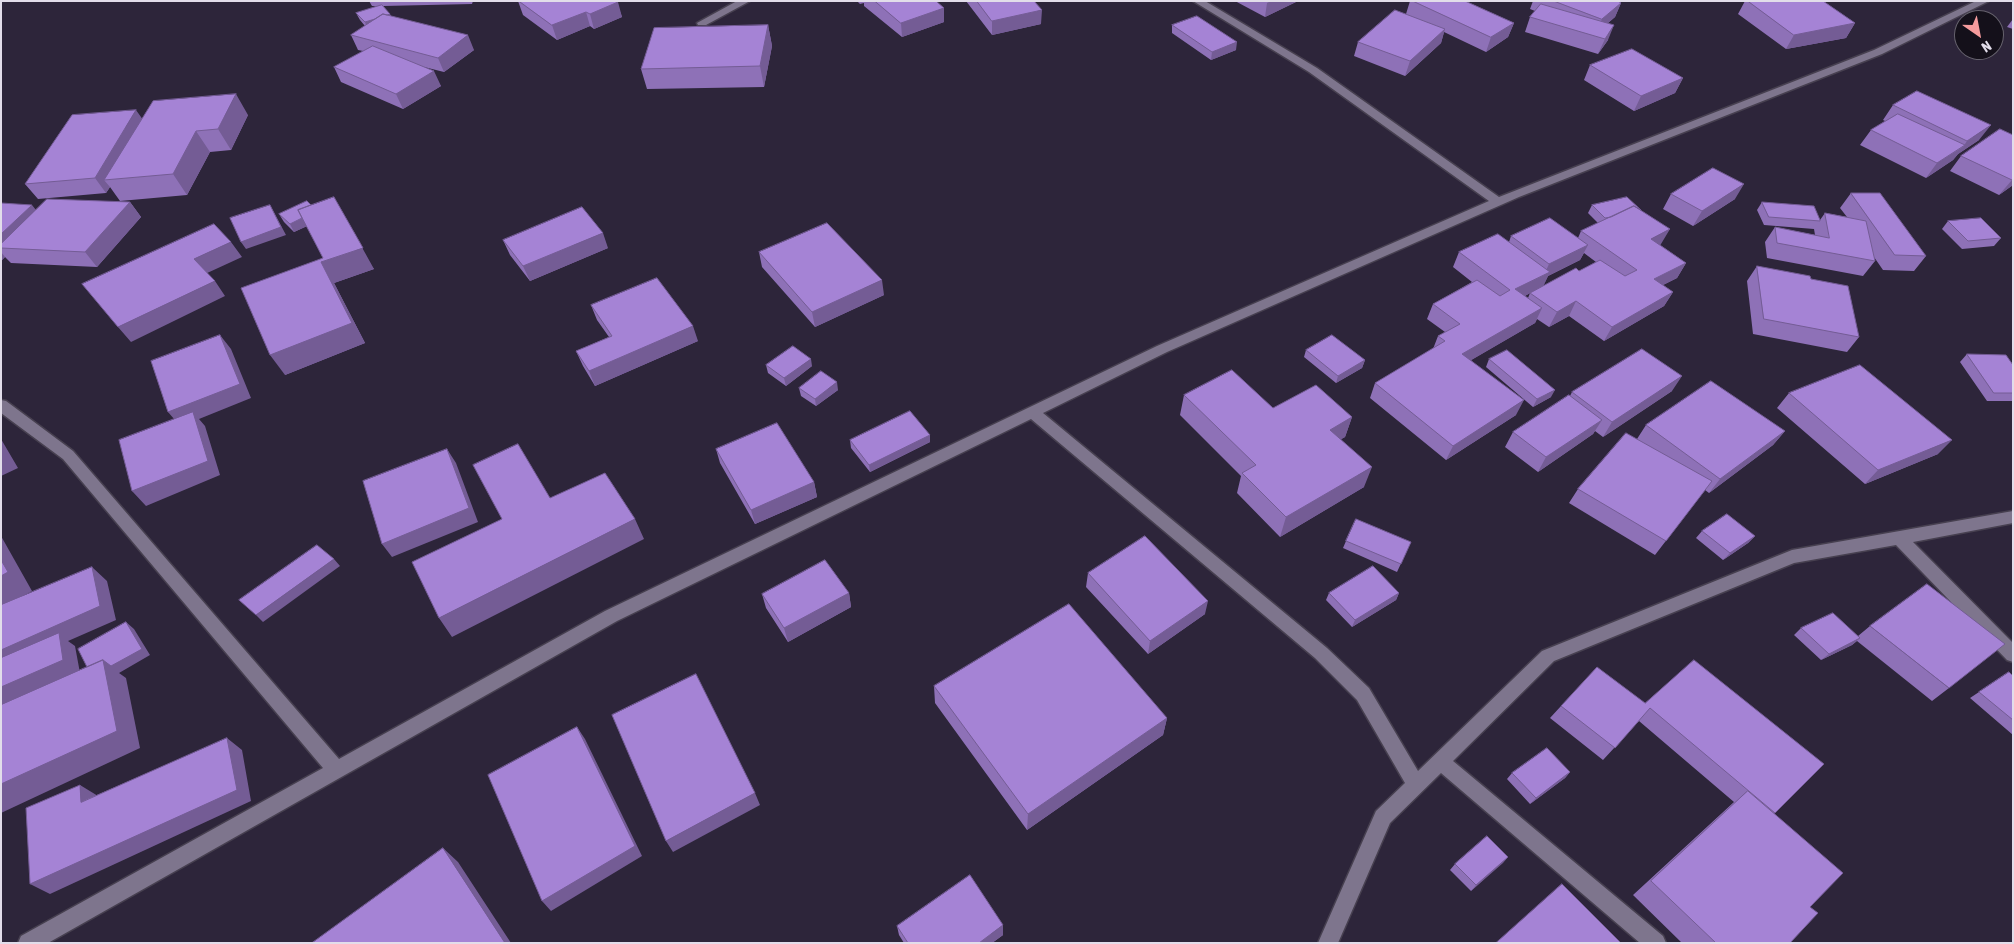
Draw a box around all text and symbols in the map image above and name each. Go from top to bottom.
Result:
north arrow [1954,10,2004,60]
text: N [1979,38,1994,56]

